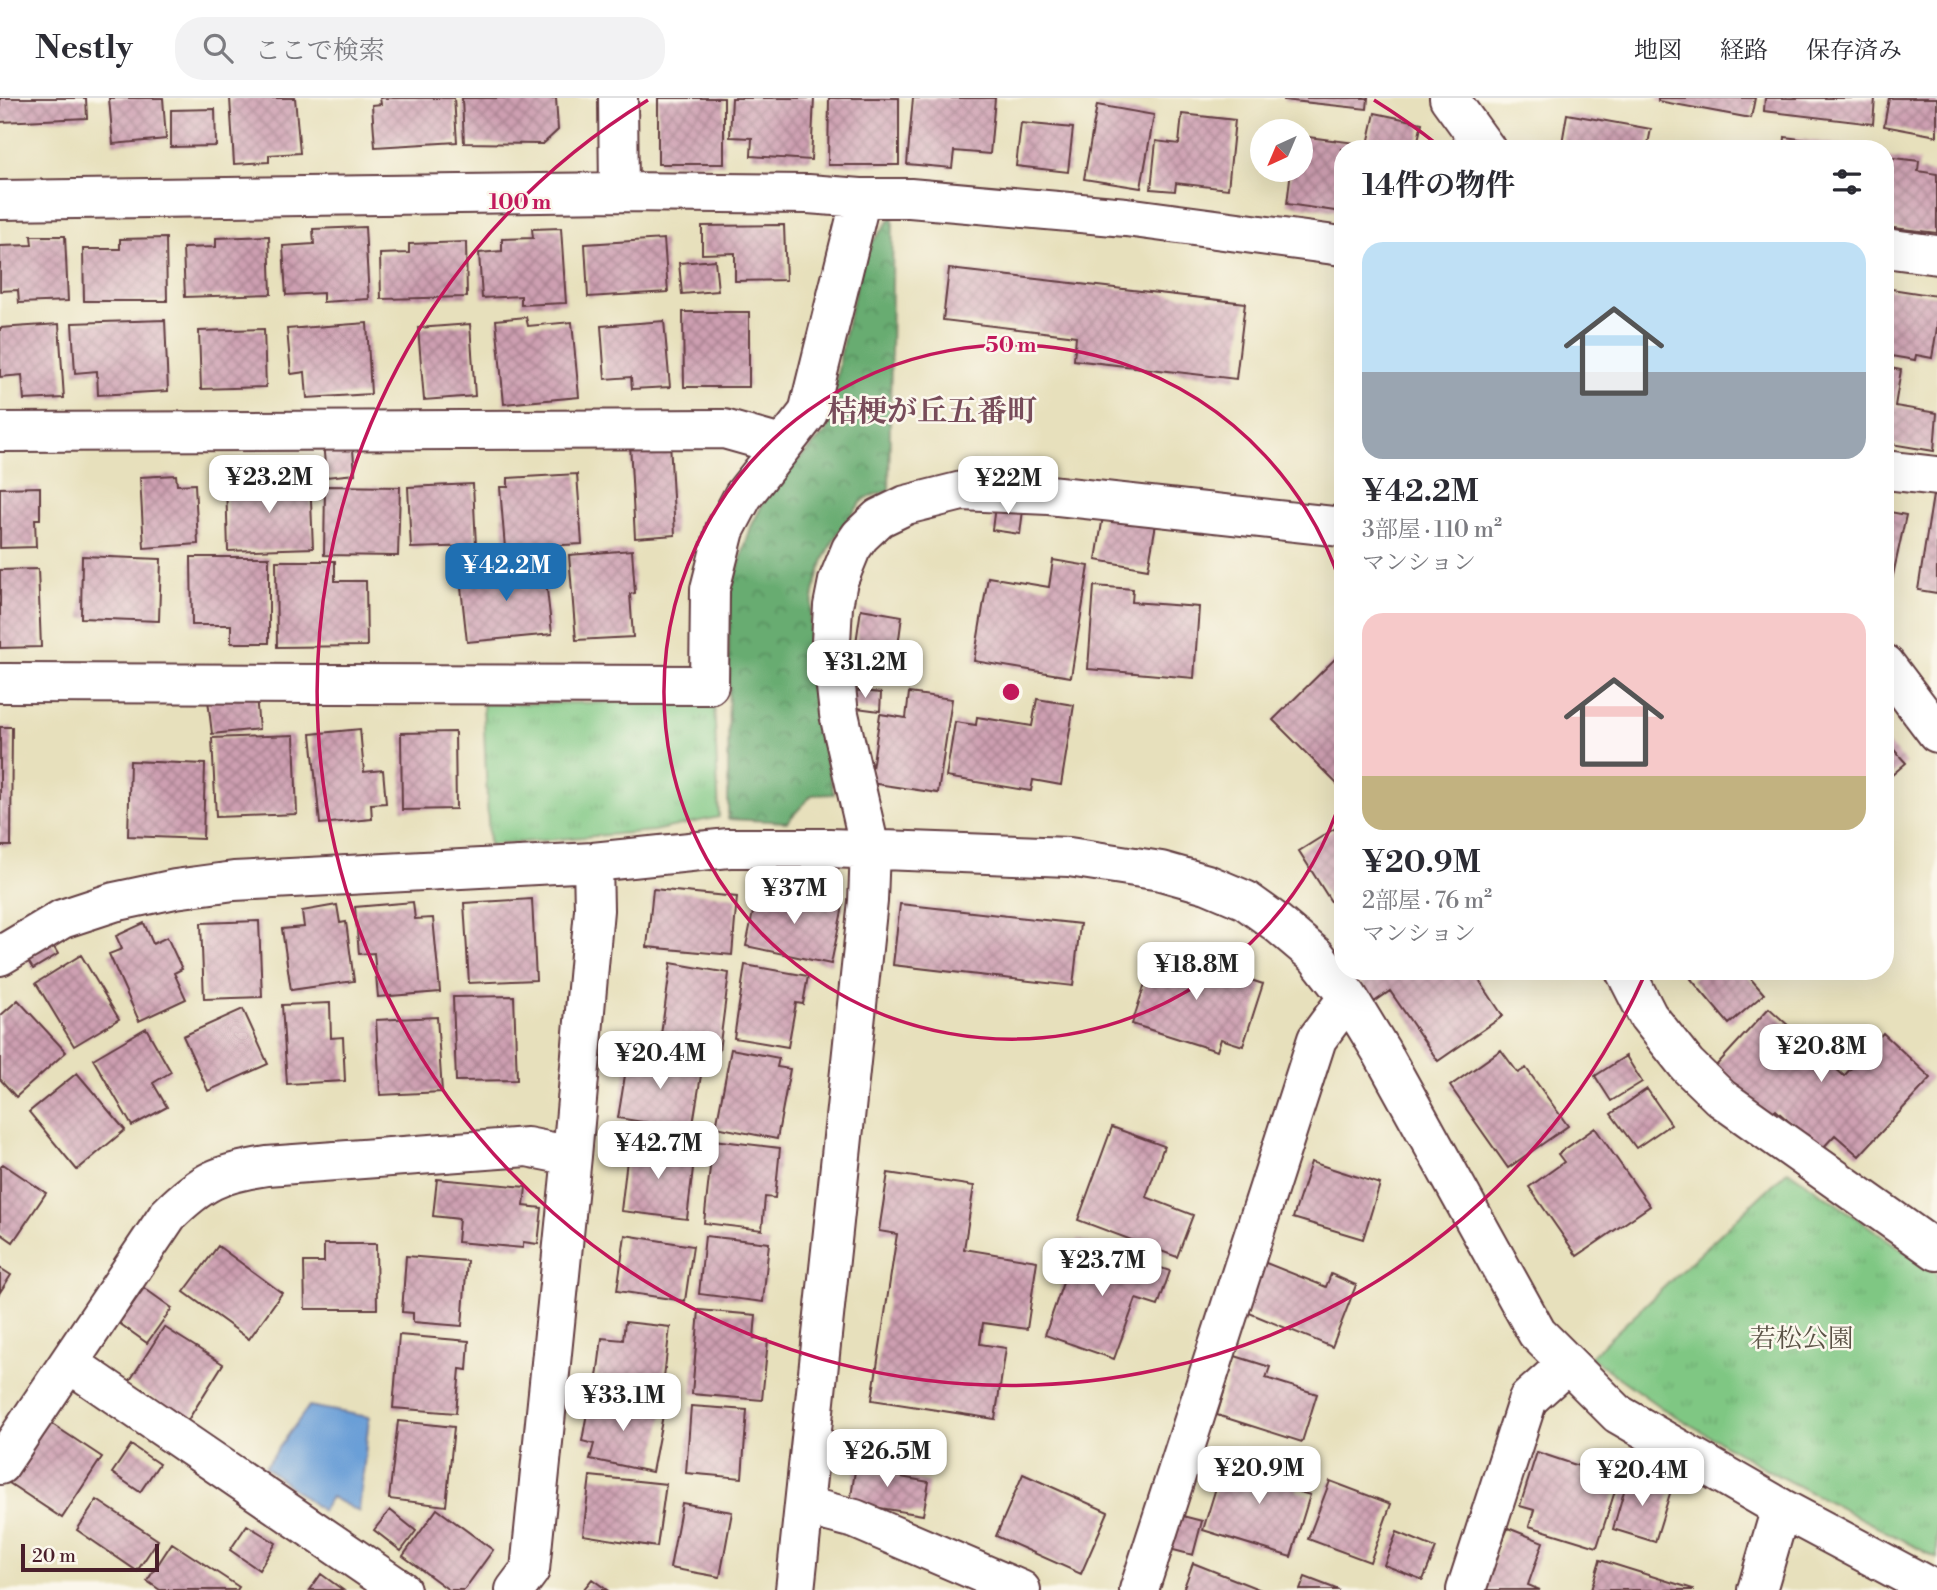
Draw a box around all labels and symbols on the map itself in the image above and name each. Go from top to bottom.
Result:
north arrow [1250,119,1312,182]
text: 100 m [489,190,551,216]
text: 50 m [986,333,1036,359]
district label: 桔梗が丘五番町 [827,393,1037,431]
pin: ¥23.2M [212,456,326,515]
pin: ¥22M [967,456,1049,516]
pin: ¥42.2M [449,544,563,603]
pin: ¥31.2M [808,640,922,700]
centre of rings [999,680,1023,704]
pin: ¥37M [753,866,835,926]
pin: ¥18.8M [1139,942,1253,1002]
pin: ¥20.8M [1764,1024,1878,1084]
pin: ¥20.4M [603,1032,717,1091]
pin: ¥42.7M [601,1122,715,1181]
pin: ¥23.7M [1045,1238,1159,1298]
park label: 若松公園 [1750,1323,1854,1355]
pin: ¥33.1M [566,1374,680,1433]
pin: ¥26.5M [830,1430,944,1489]
pin: ¥20.9M [1202,1446,1316,1506]
pin: ¥20.4M [1585,1448,1699,1508]
scale bar [21,1541,159,1573]

